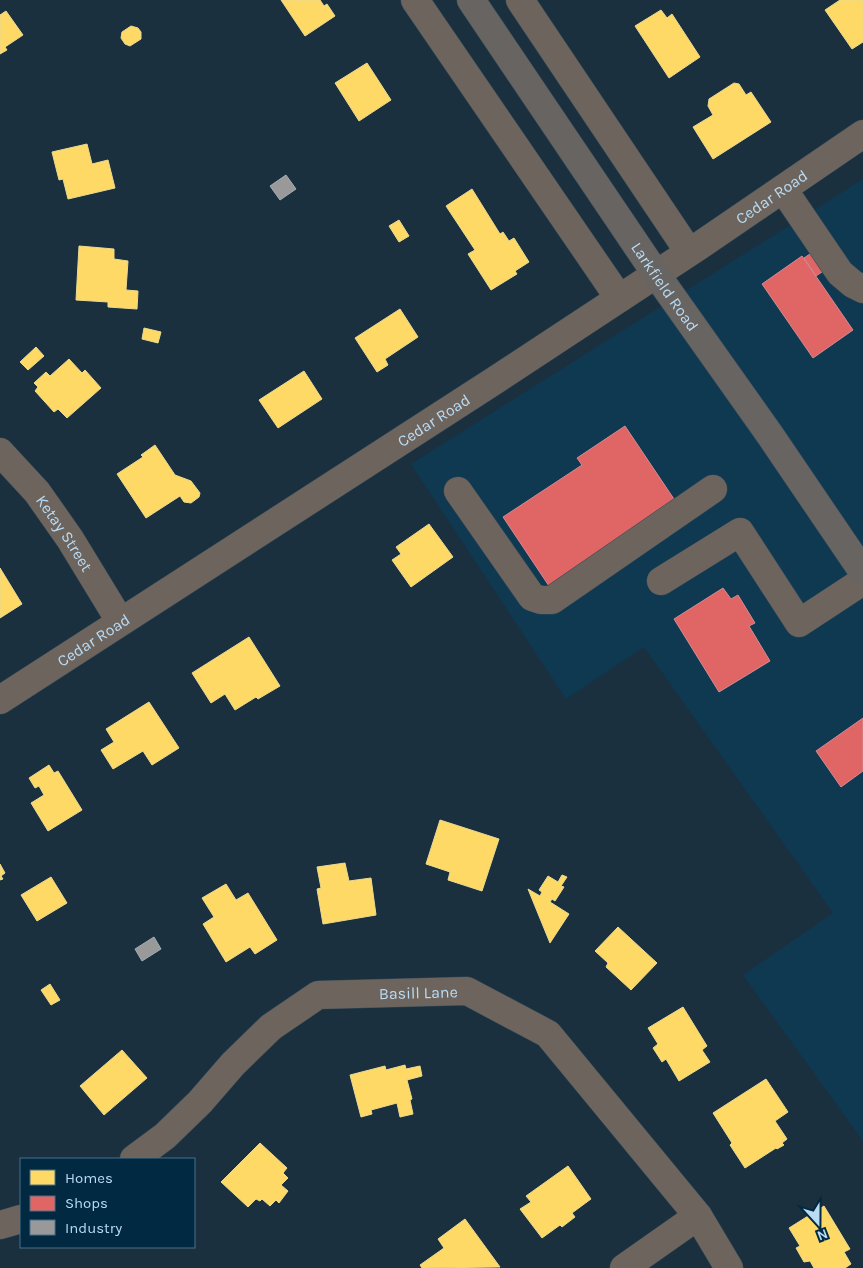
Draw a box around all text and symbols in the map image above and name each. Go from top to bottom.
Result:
street label: Cedar Road [732,165,811,228]
street label: Larkfield Road [628,238,703,335]
street label: Cedar Road [394,390,473,450]
street label: Ketay Street [32,491,97,575]
street label: Cedar Road [53,609,133,670]
street label: Basill Lane [379,982,458,1003]
legend [20,1158,195,1248]
text: Homes [65,1169,113,1187]
text: Shops [65,1194,108,1212]
north arrow [793,1198,843,1248]
text: Industry [65,1219,122,1237]
text: N [815,1225,830,1244]

